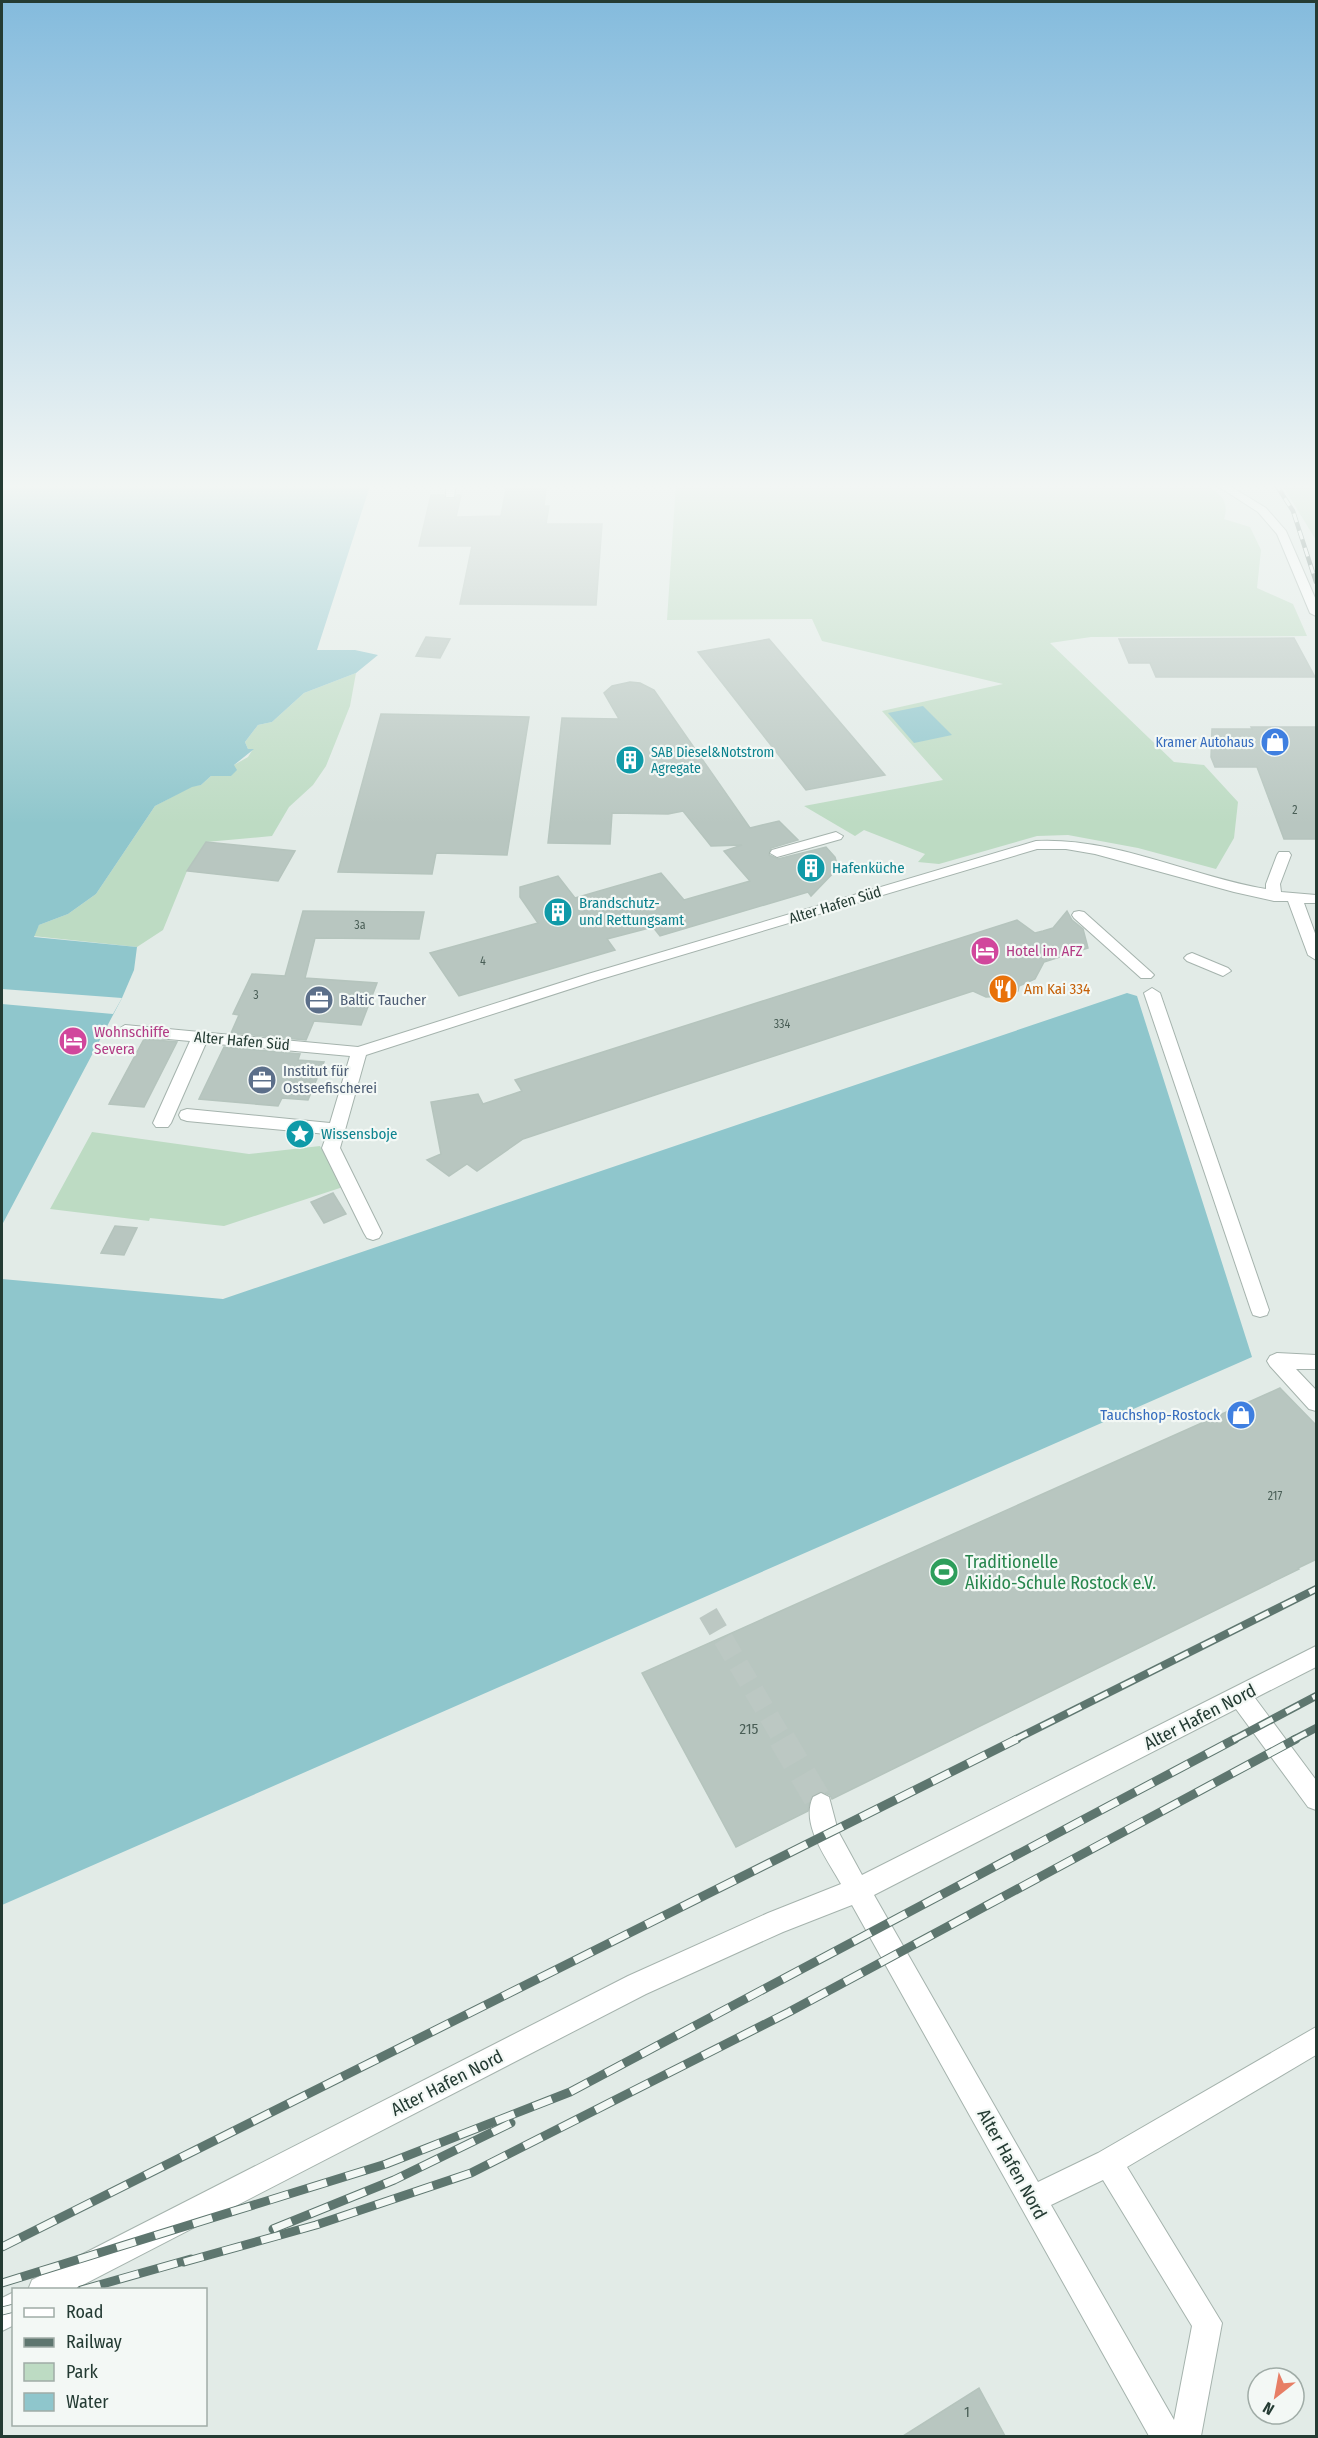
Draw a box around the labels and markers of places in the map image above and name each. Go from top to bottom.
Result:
shop icon: Kramer Autohaus [1259,726,1291,758]
place label: Kramer Autohaus [1155,734,1254,751]
building icon: SAB Diesel&Notstrom Agregate [614,744,646,776]
place label: SAB Diesel&Notstrom Agregate [651,744,774,777]
building icon: Hafenküche [795,852,827,884]
place label: Hafenküche [832,859,905,877]
place label: Brandschutz- und Rettungsamt [579,894,684,929]
building icon: Brandschutz- und Rettungsamt [542,896,574,928]
hotel icon: Hotel im AFZ [969,935,1001,967]
place label: Hotel im AFZ [1006,942,1083,960]
restaurant icon: Am Kai 334 [987,973,1019,1005]
place label: Am Kai 334 [1024,980,1090,998]
office icon: Baltic Taucher [303,984,335,1016]
place label: Baltic Taucher [340,991,427,1009]
place label: Wohnschiffe Severa [94,1023,170,1058]
hotel icon: Wohnschiffe Severa [57,1025,89,1057]
place label: Institut für Ostseefischerei [283,1062,377,1097]
office icon: Institut für Ostseefischerei [246,1064,278,1096]
place icon: Wissensboje [284,1118,316,1150]
place label: Wissensboje [321,1125,397,1143]
shop icon: Tauchshop-Rostock [1225,1399,1257,1431]
place label: Tauchshop-Rostock [1100,1406,1220,1424]
place label: Traditionelle Aikido-Schule Rostock e.V. [965,1551,1156,1594]
sports icon: Traditionelle Aikido-Schule Rostock e.V. [928,1556,960,1588]

